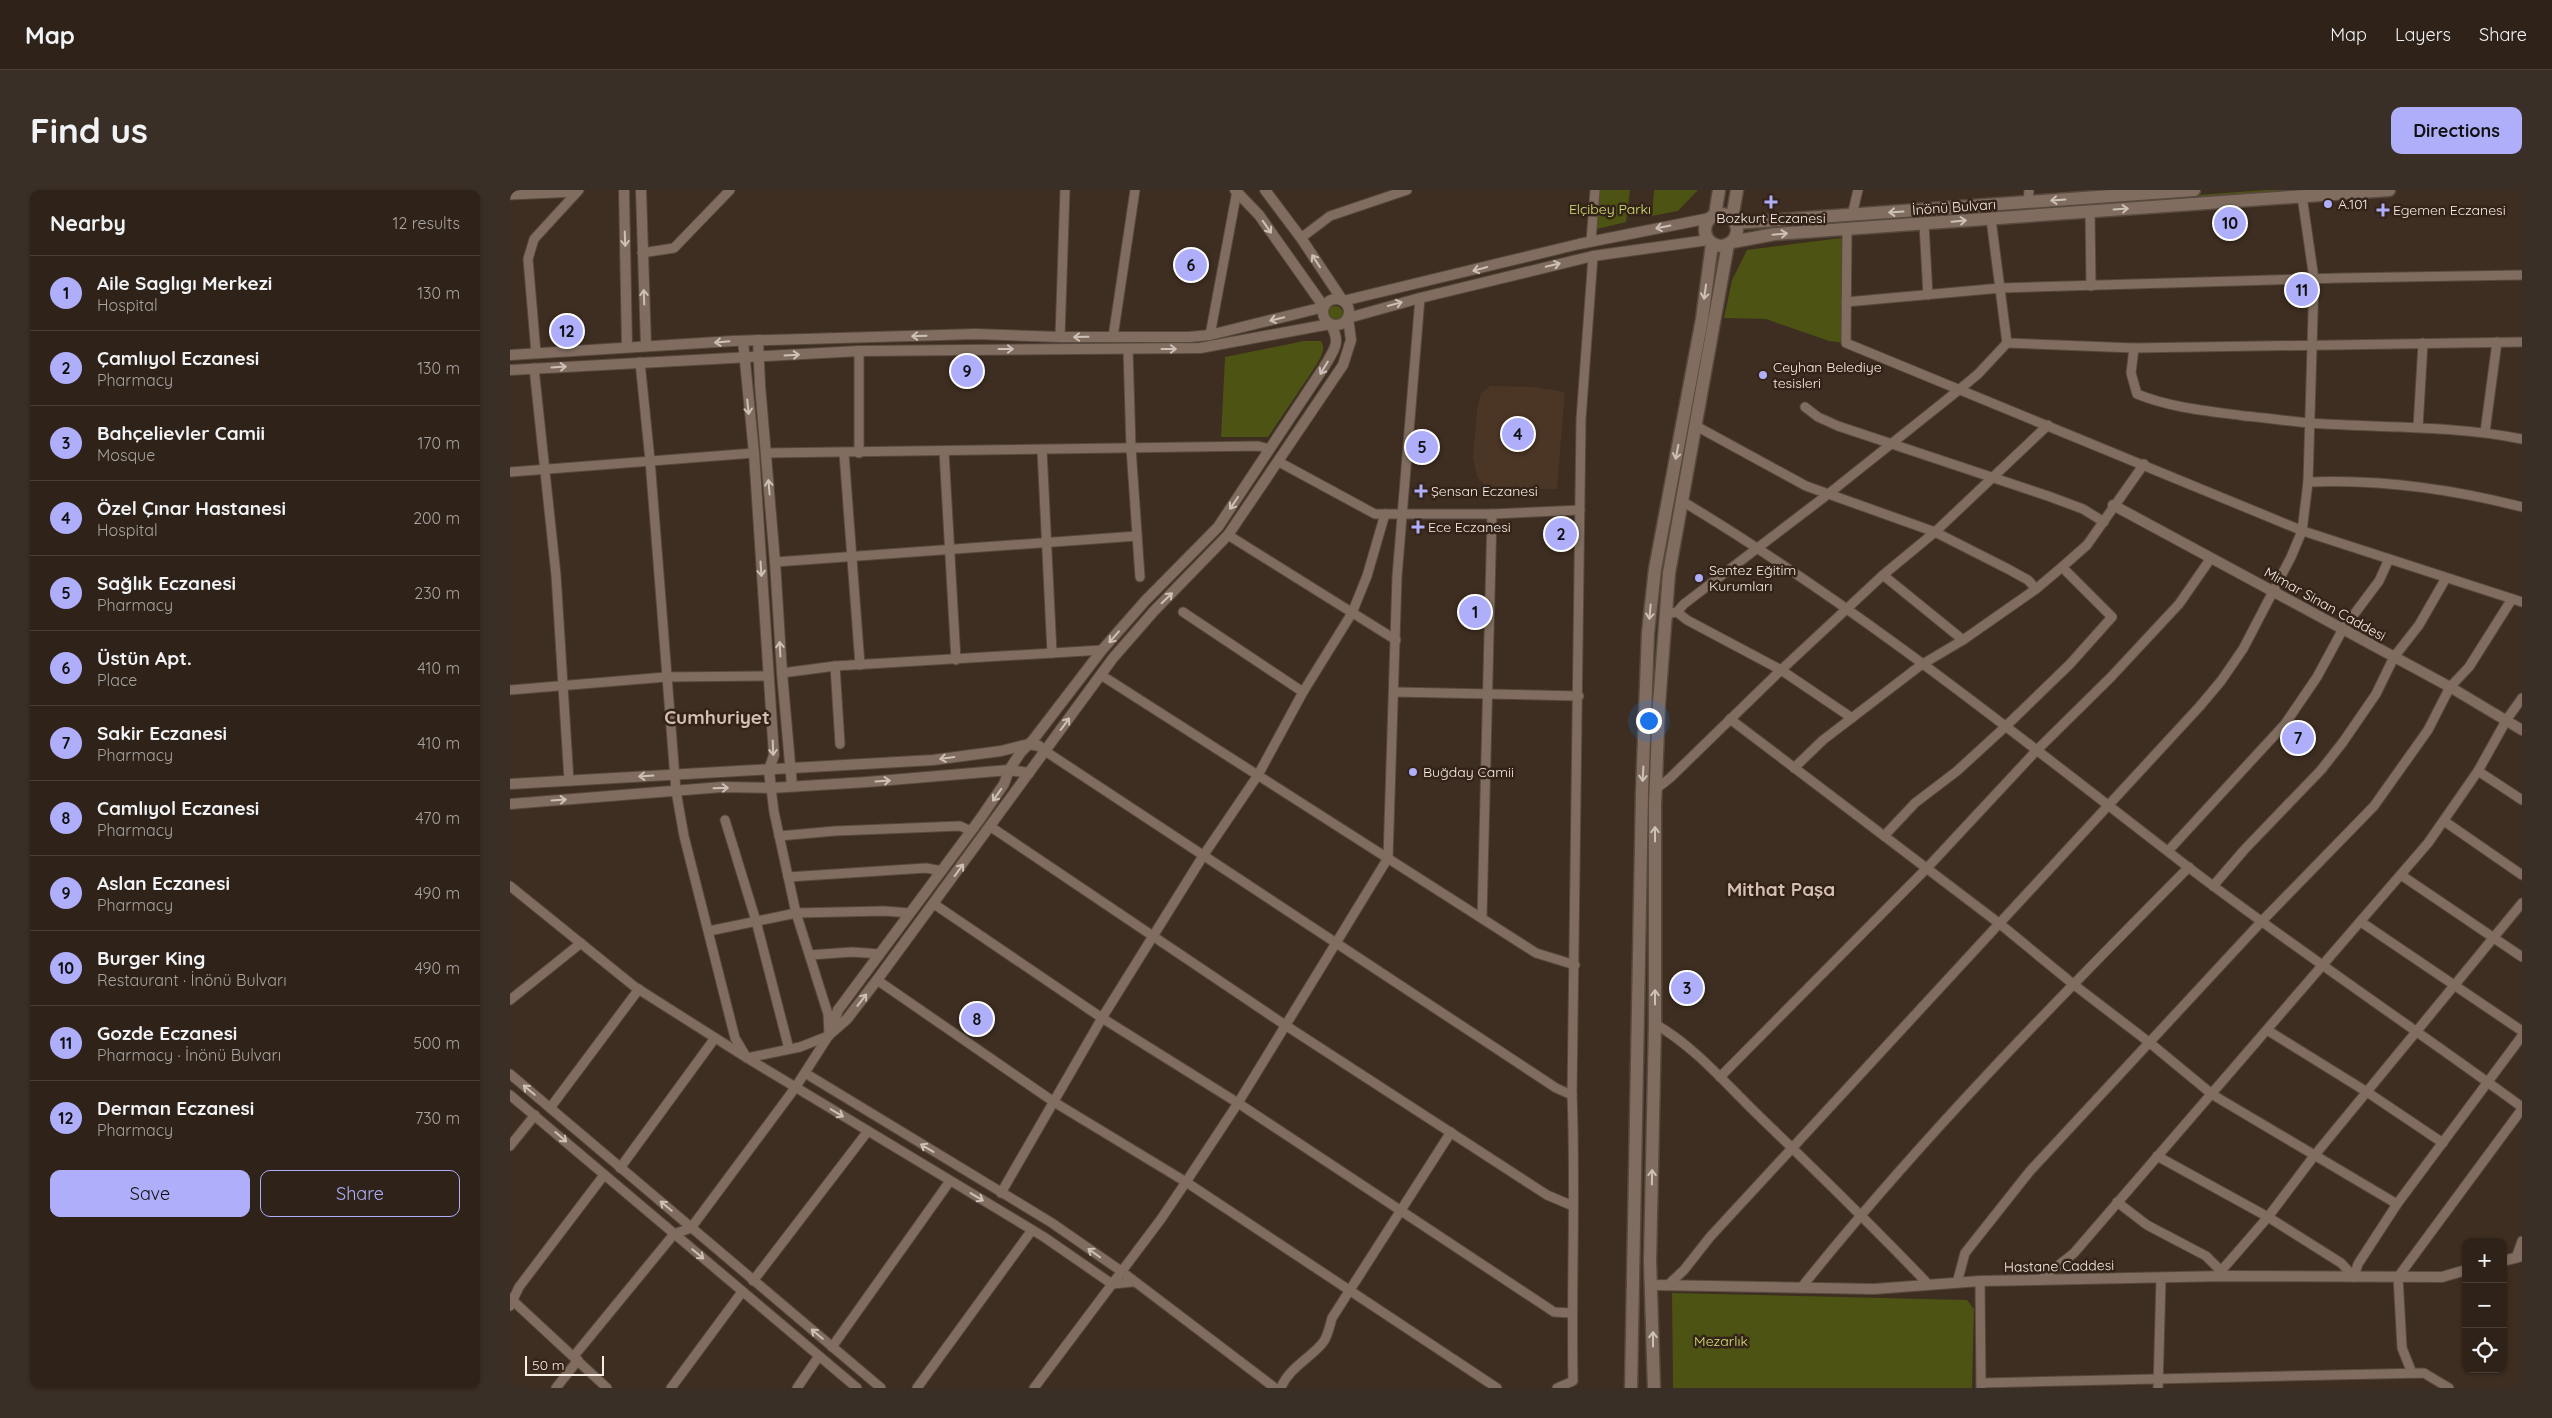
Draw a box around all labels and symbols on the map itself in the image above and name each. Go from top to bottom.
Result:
street label: İnönü Bulvarı [1911,195,1997,219]
place label: A.101 [2338,195,2368,213]
marker: Bozkurt Eczanesi [1765,196,1777,208]
one-way arrow [2051,196,2067,205]
marker: A.101 [2322,198,2334,210]
park label: Elçibey Parkı [1569,200,1651,218]
place label: Egemen Eczanesi [2393,201,2506,219]
one-way arrow [2113,204,2129,213]
pin: 10 [2214,204,2246,242]
marker: Egemen Eczanesi [2377,204,2389,216]
one-way arrow [1888,208,1904,217]
place label: Bozkurt Eczanesi [1716,209,1826,227]
one-way arrow [1951,217,1967,226]
one-way arrow [1262,220,1272,234]
one-way arrow [1655,223,1671,232]
one-way arrow [1772,229,1788,239]
one-way arrow [620,230,630,246]
pin: 6 [1175,246,1207,284]
one-way arrow [1311,254,1321,268]
one-way arrow [1544,260,1560,269]
one-way arrow [1473,264,1489,274]
pin: 11 [2286,271,2318,309]
one-way arrow [1700,284,1710,300]
one-way arrow [639,290,649,306]
one-way arrow [1386,299,1402,309]
pin: 12 [551,312,583,350]
one-way arrow [1269,315,1285,325]
one-way arrow [911,331,928,341]
one-way arrow [1074,332,1090,342]
one-way arrow [714,337,730,347]
one-way arrow [998,344,1014,354]
one-way arrow [1160,344,1177,354]
one-way arrow [783,350,799,360]
pin: 9 [951,352,983,390]
place label: Ceyhan Belediye tesisleri [1773,358,1882,392]
one-way arrow [1318,360,1328,374]
one-way arrow [550,362,566,371]
marker: Ceyhan Belediye tesisleri [1757,369,1769,381]
one-way arrow [743,398,753,414]
pin: 4 [1502,415,1534,453]
pin: 5 [1406,428,1438,466]
one-way arrow [1671,443,1681,459]
one-way arrow [764,479,774,495]
place label: Şensan Eczanesi [1431,482,1538,500]
marker: Şensan Eczanesi [1415,485,1427,497]
one-way arrow [1229,496,1239,510]
pin: 2 [1545,515,1577,553]
place label: Ece Eczanesi [1428,518,1511,536]
marker: Ece Eczanesi [1412,521,1424,533]
one-way arrow [756,560,765,576]
place label: Sentez Eğitim Kurumları [1709,561,1796,595]
street label: Mimar Sinan Caddesi [2261,563,2389,645]
marker: Sentez Eğitim Kurumları [1693,572,1705,584]
one-way arrow [1161,592,1173,604]
pin: 1 [1459,593,1491,631]
one-way arrow [1645,604,1655,620]
one-way arrow [1108,630,1119,643]
one-way arrow [776,642,785,658]
district label: Cumhuriyet [664,705,770,729]
your location [1636,708,1662,734]
one-way arrow [1059,718,1070,731]
pin: 7 [2282,719,2314,757]
one-way arrow [769,740,778,756]
one-way arrow [939,753,955,763]
place label: Buğday Camii [1423,763,1514,781]
marker: Buğday Camii [1407,766,1419,778]
one-way arrow [1638,766,1647,782]
one-way arrow [639,772,655,781]
one-way arrow [875,776,891,786]
one-way arrow [712,783,728,792]
one-way arrow [992,787,1002,801]
one-way arrow [550,796,566,805]
one-way arrow [1650,827,1660,843]
one-way arrow [954,863,964,877]
district label: Mithat Paşa [1727,877,1835,901]
pin: 3 [1671,969,1703,1007]
one-way arrow [1650,989,1660,1006]
one-way arrow [856,994,867,1007]
pin: 8 [961,1000,993,1038]
one-way arrow [522,1084,535,1096]
one-way arrow [830,1109,844,1119]
one-way arrow [554,1132,567,1143]
one-way arrow [920,1142,934,1152]
one-way arrow [1647,1169,1657,1186]
one-way arrow [969,1192,983,1202]
one-way arrow [660,1201,673,1212]
one-way arrow [691,1248,704,1260]
one-way arrow [1088,1248,1102,1258]
street label: Hastane Caddesi [2004,1256,2114,1276]
one-way arrow [810,1328,823,1340]
one-way arrow [1648,1332,1658,1348]
park label: Mezarlık [1694,1332,1748,1350]
scale bar [525,1353,604,1376]

